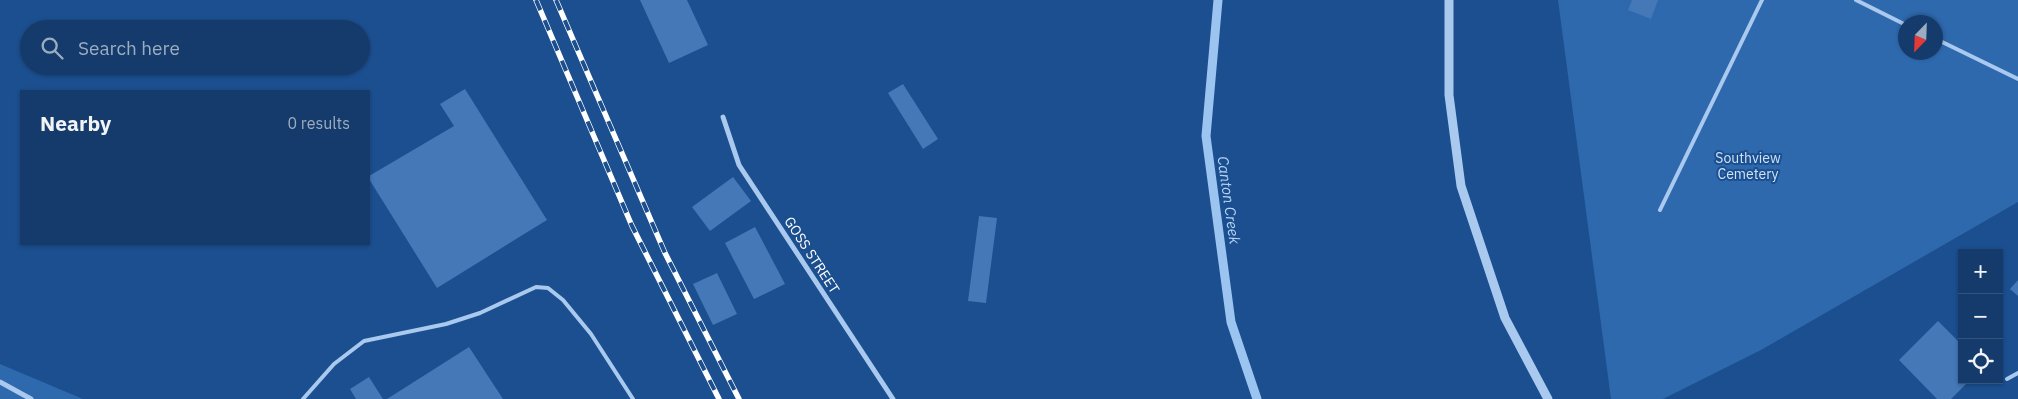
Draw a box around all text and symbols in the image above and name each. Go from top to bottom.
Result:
north arrow [1898,15,1943,60]
search box [20,20,370,75]
icon: search [38,34,66,62]
text: Search here [78,36,180,60]
text: Nearby [40,109,111,137]
text: 0 results [287,113,350,133]
park label: Southview Cemetery [1715,149,1781,183]
water label: Canton Creek [1213,155,1245,245]
street label: GOSS STREET [780,213,844,297]
map controls [1958,249,2003,384]
button: + [1958,249,2003,294]
button: − [1958,294,2003,339]
button: locate [1958,339,2003,384]

